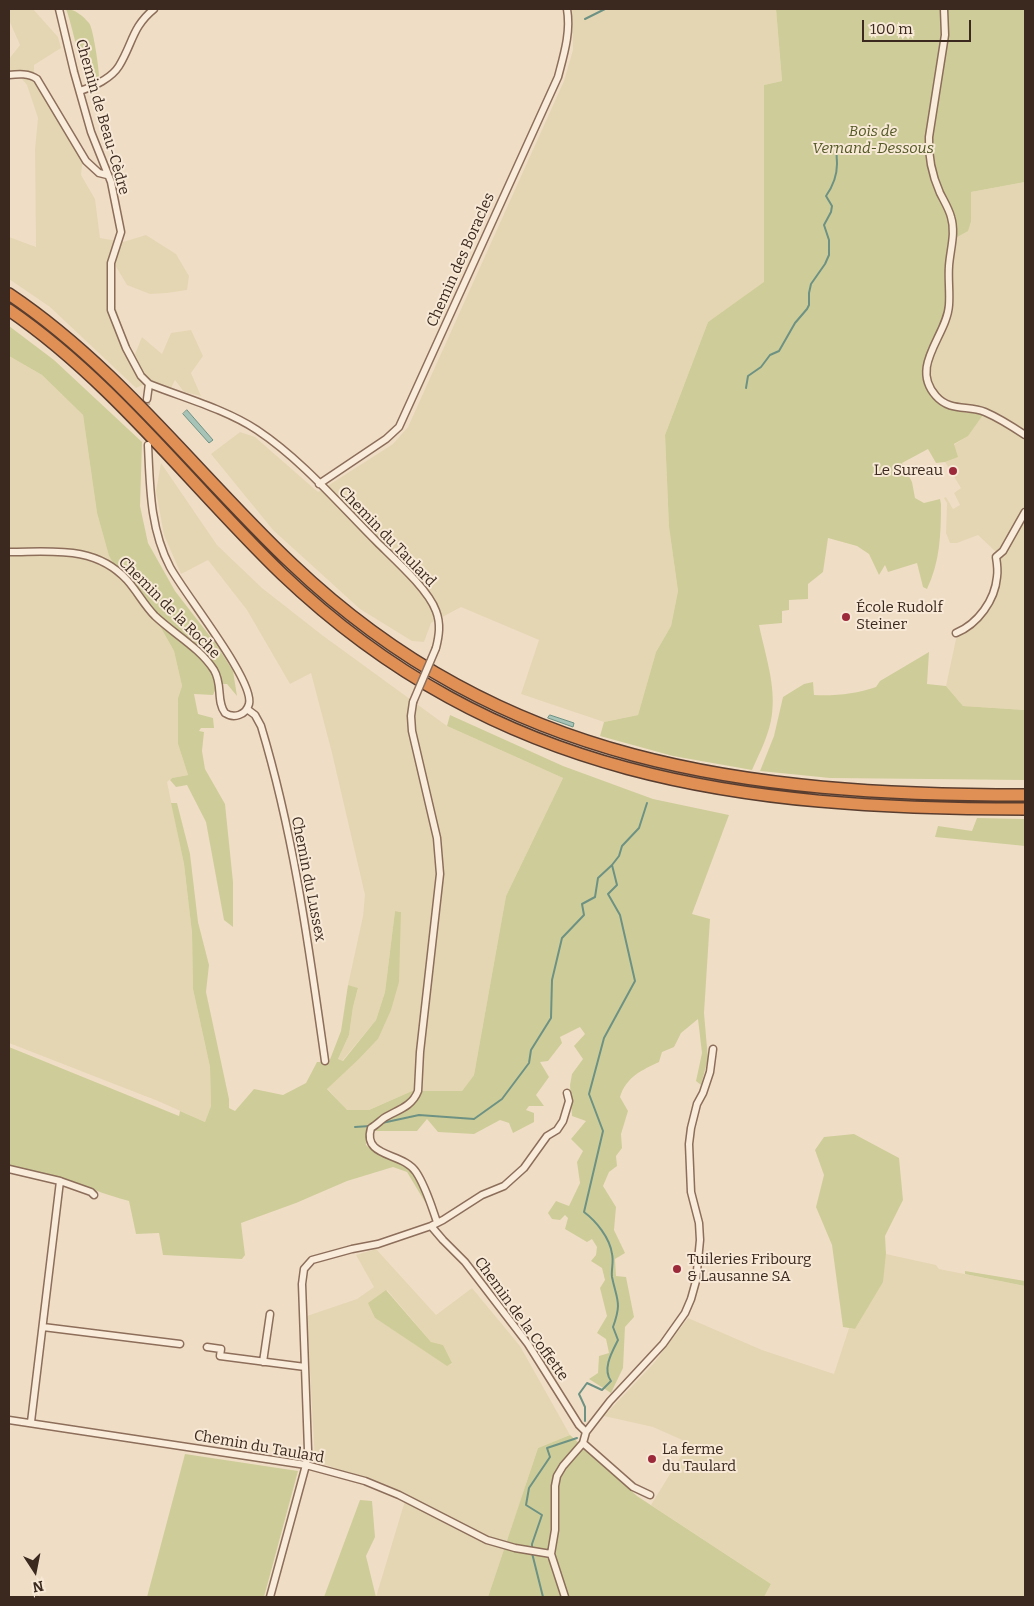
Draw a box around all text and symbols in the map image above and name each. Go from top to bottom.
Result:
scale bar [864,10,973,42]
text: 100 m [870,20,913,38]
street label: Chemin de Beau-Cèdre [71,37,133,197]
park label: Bois de Vernand-Dessous [812,123,934,158]
street label: Chemin des Boracles [423,190,499,330]
place label: Le Sureau [874,462,943,480]
marker: Le Sureau [947,465,959,477]
street label: Chemin du Taulard [335,483,439,591]
street label: Chemin de la Roche [114,553,224,663]
place label: École Rudolf Steiner [856,599,943,634]
marker: École Rudolf Steiner [840,611,852,623]
street label: Chemin du Lussex [287,815,329,943]
place label: Tuileries Fribourg & Lausanne SA [687,1251,811,1286]
street label: Chemin de la Coffette [470,1254,572,1384]
marker: Tuileries Fribourg & Lausanne SA [671,1263,683,1275]
street label: Chemin du Taulard [192,1427,326,1467]
place label: La ferme du Taulard [662,1441,736,1476]
marker: La ferme du Taulard [646,1453,658,1465]
north arrow [10,1546,60,1596]
text: N [31,1577,45,1596]

